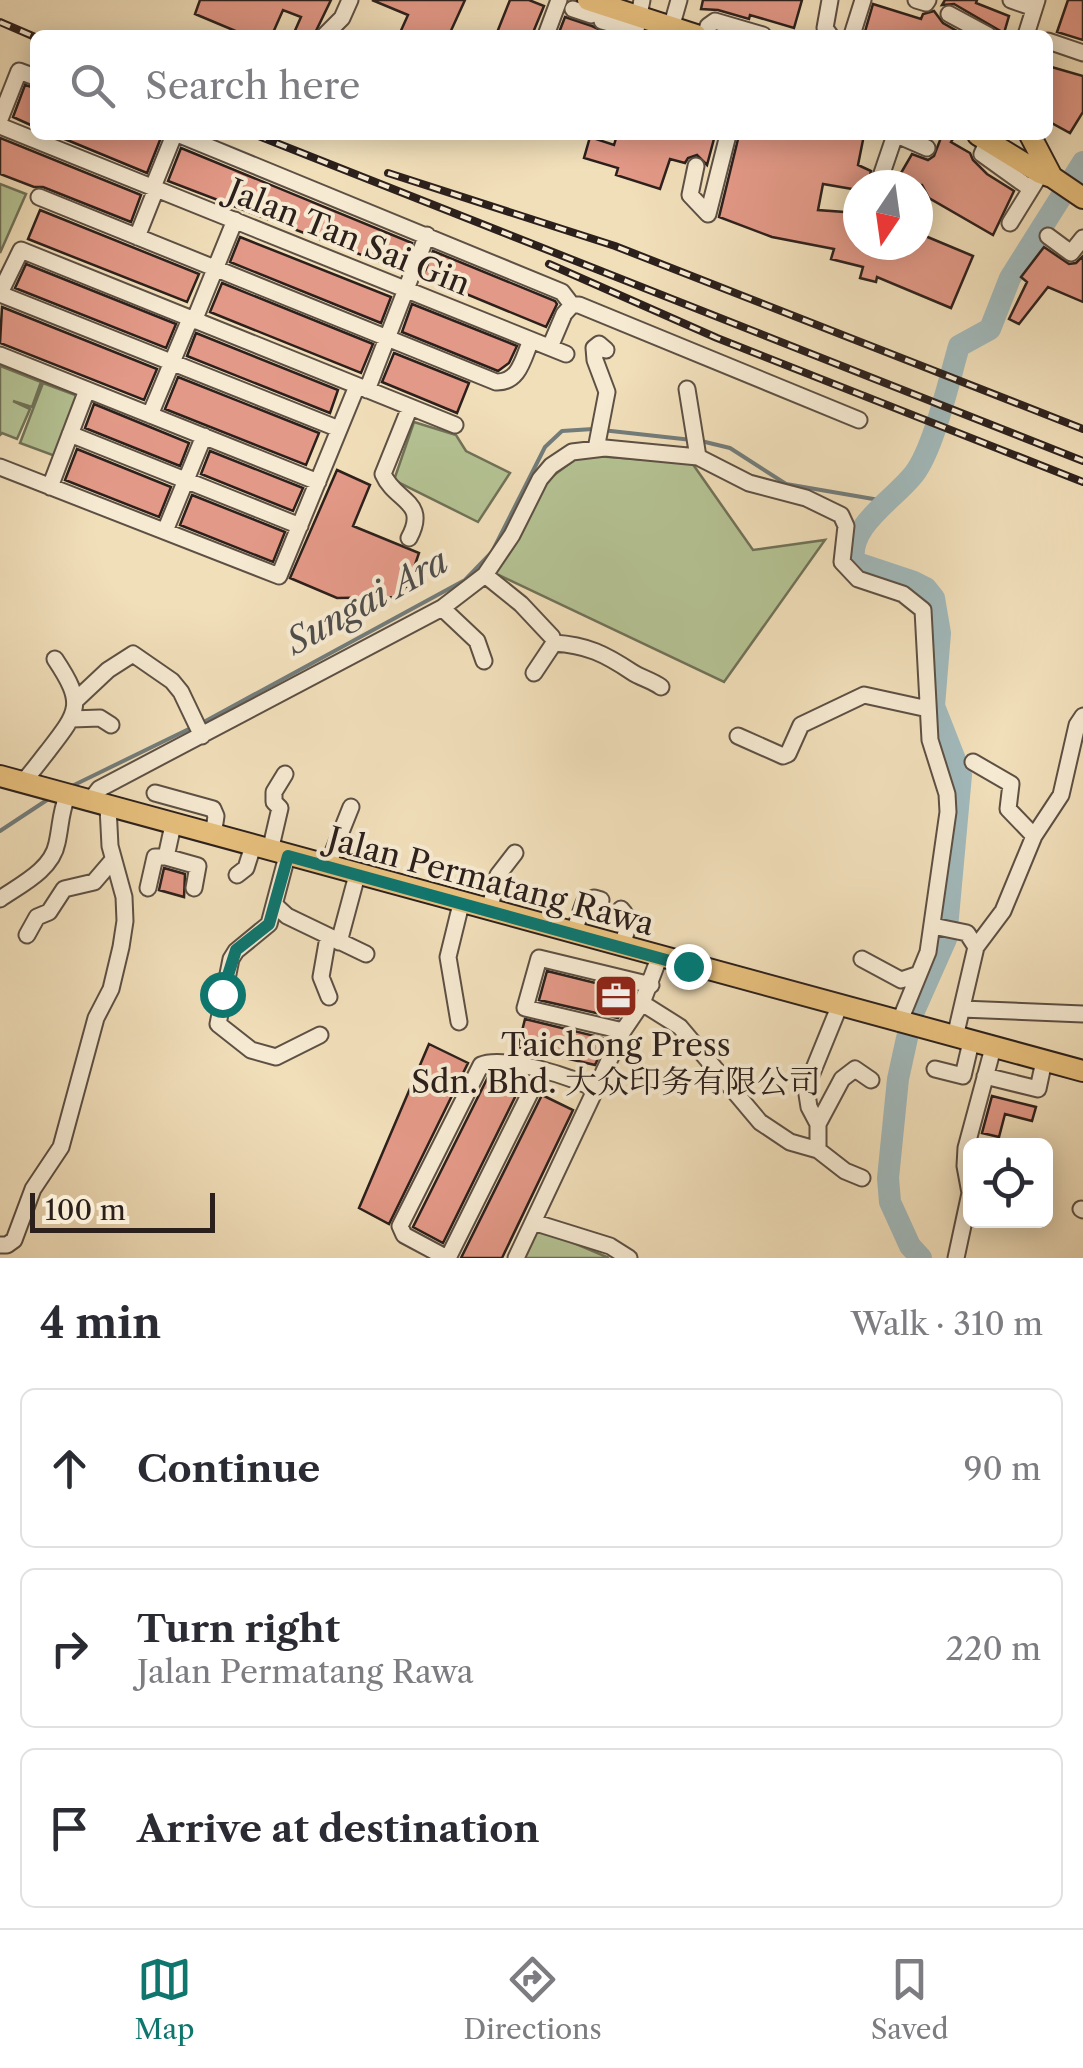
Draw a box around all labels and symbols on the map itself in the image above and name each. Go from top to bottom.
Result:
street label: Jalan Tan Sai Gin [217,169,476,303]
north arrow [843,170,933,260]
water label: Sungai Ara [277,539,456,664]
street label: Jalan Permatang Rawa [319,817,659,943]
route end [666,944,712,990]
route start [200,972,246,1018]
office icon: Taichong Press Sdn. Bhd. 大众印务有限公司 [593,973,639,1019]
place label: Taichong Press Sdn. Bhd. 大众印务有限公司 [411,1025,821,1101]
scale bar [30,1188,215,1232]

